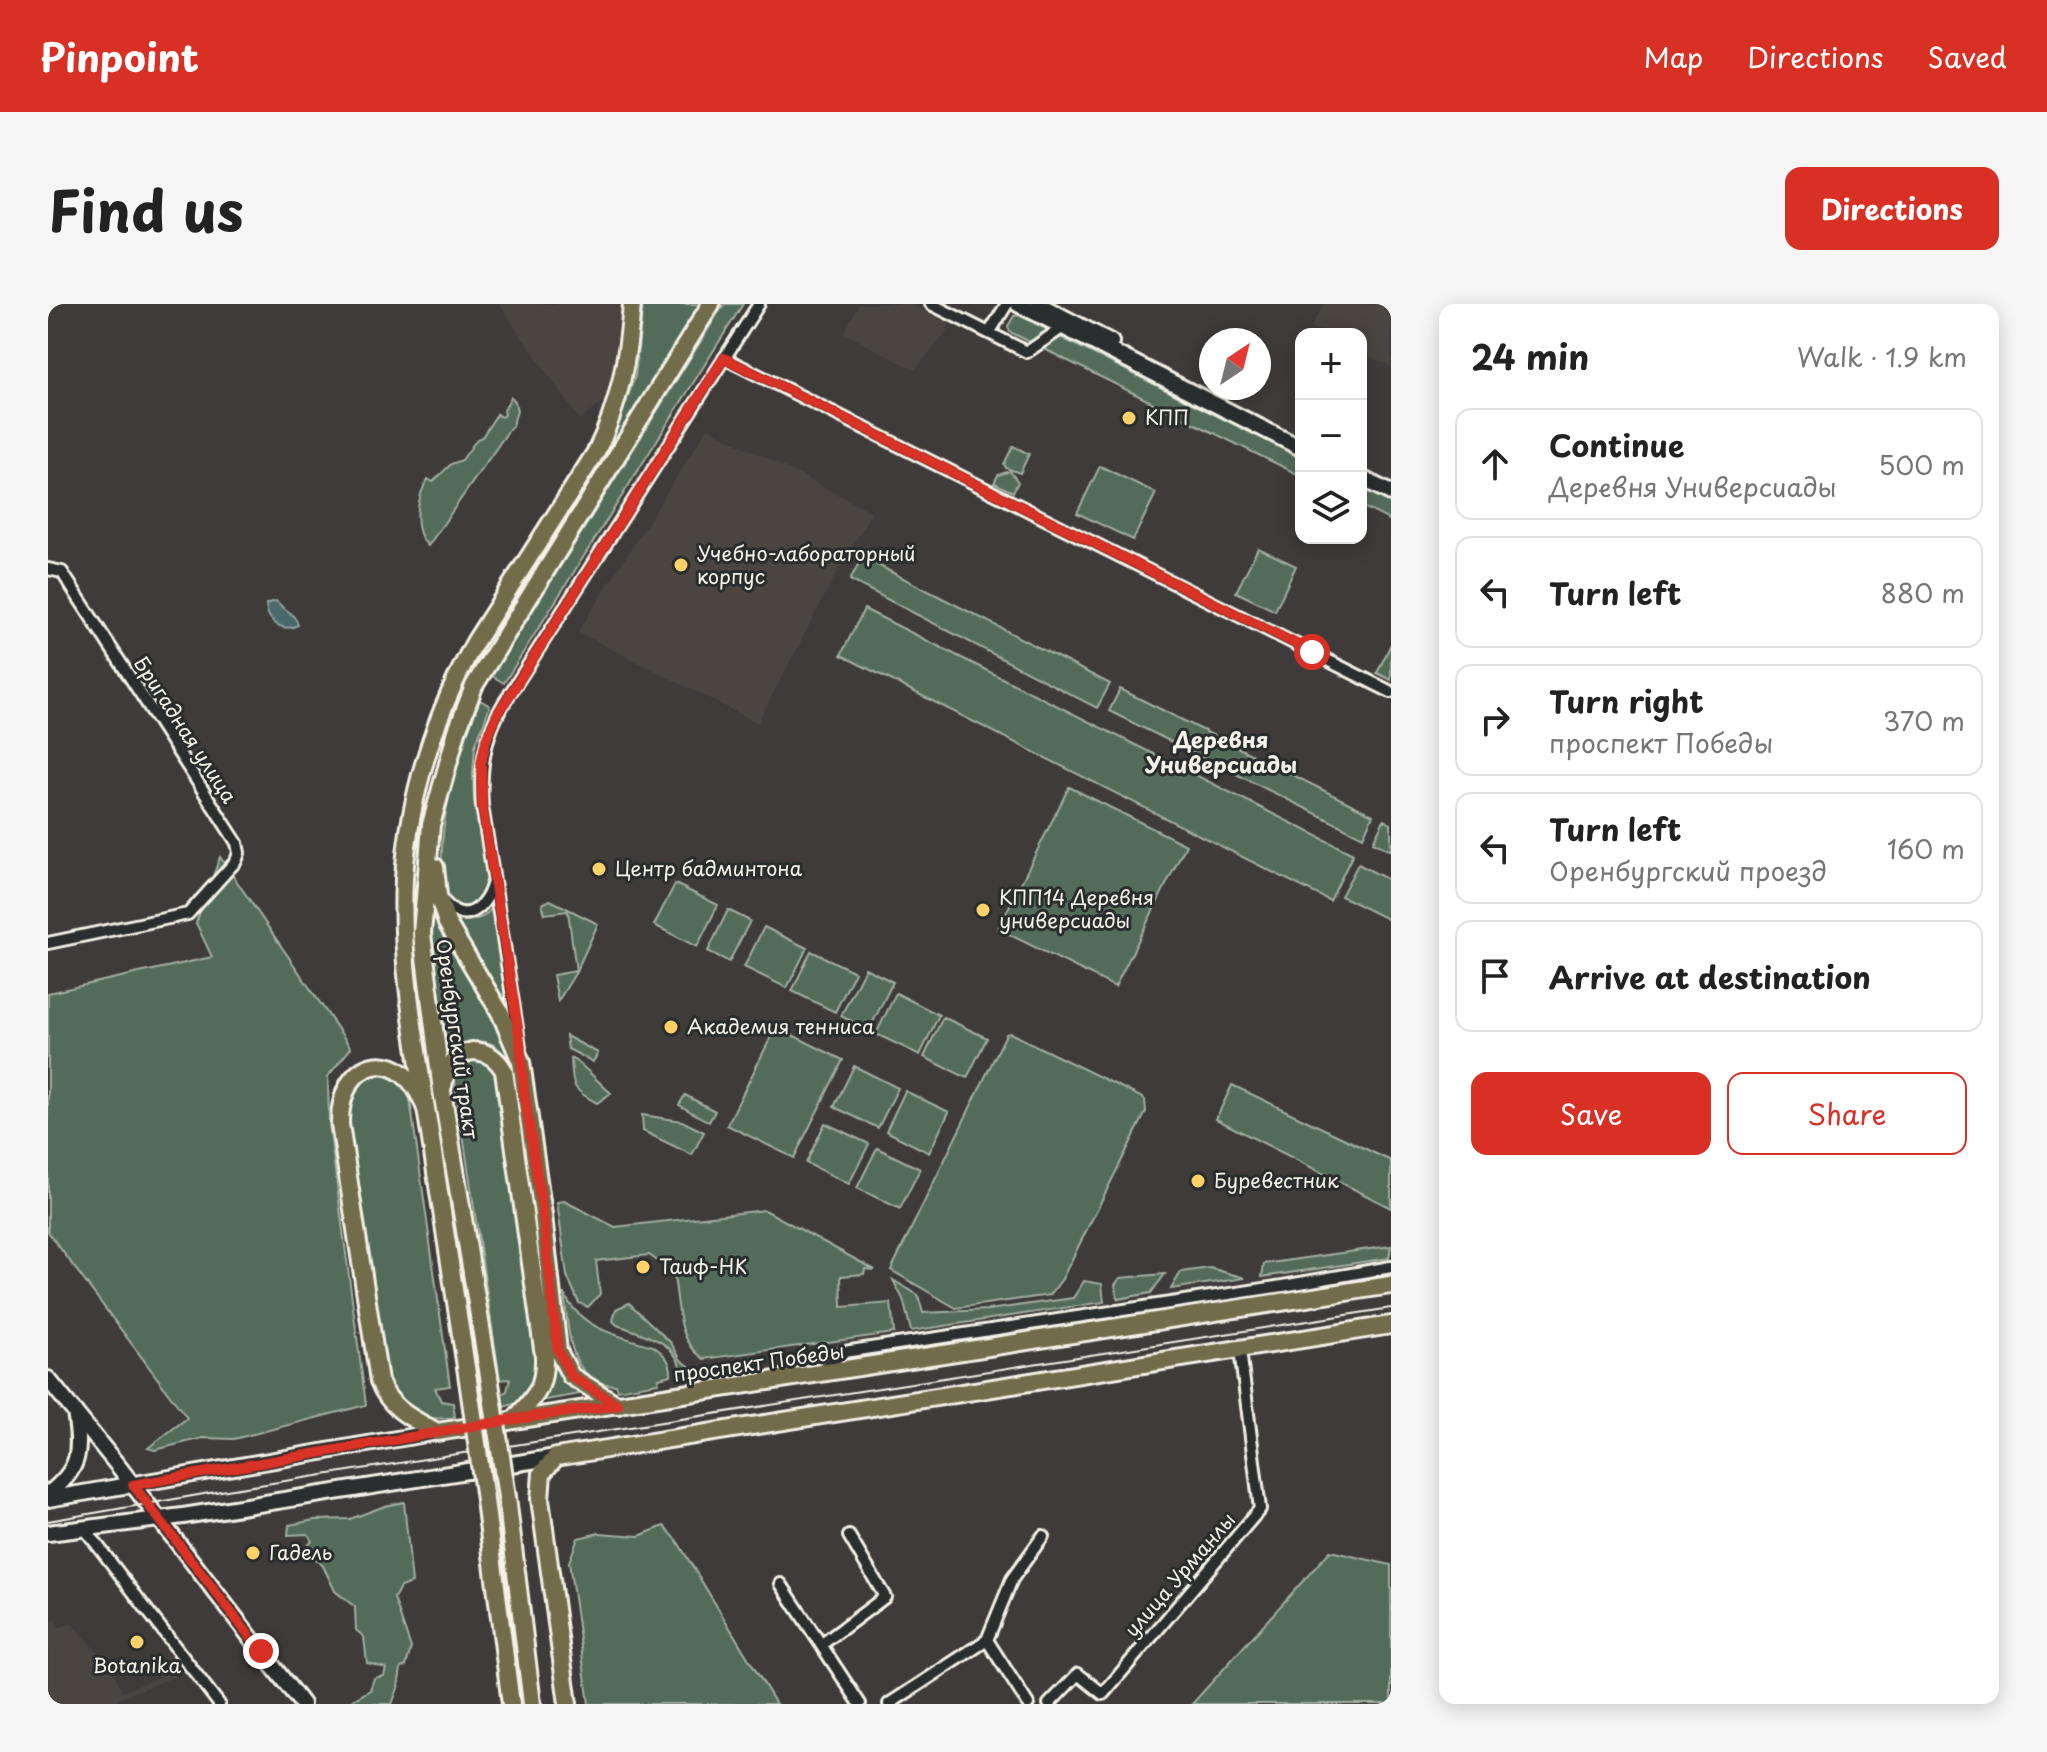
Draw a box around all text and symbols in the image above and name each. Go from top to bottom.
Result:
text: Pinpoint [40,28,199,85]
text: Map [1644,35,1703,78]
text: Directions [1747,35,1884,78]
text: Saved [1928,35,2007,78]
text: Find us [48,166,244,251]
button: Directions [1785,167,1999,250]
north arrow [1199,328,1271,400]
map controls [1295,328,1367,544]
button: + [1295,328,1367,400]
text: 24 min [1471,330,1589,382]
text: Walk · 1.9 km [1797,337,1967,376]
button: − [1295,400,1367,472]
place label: КПП [1145,402,1189,432]
marker: КПП [1120,409,1138,427]
text: Continue [1549,422,1684,467]
icon: ahead [1473,442,1517,486]
text: 500 m [1878,445,1965,484]
text: Деревня Универсиады [1549,467,1836,506]
button: layers [1295,472,1367,544]
place label: Учебно-лабораторный корпус [697,538,915,591]
marker: Учебно-лабораторный корпус [672,556,690,574]
icon: left [1473,570,1517,614]
text: Turn left [1549,570,1681,615]
text: 880 m [1881,573,1965,612]
route start [1294,634,1330,670]
street label: Бригадная улица [127,650,245,809]
text: Turn right [1549,678,1704,723]
icon: right [1473,698,1517,742]
text: 370 m [1883,701,1965,740]
district label: Деревня Универсиады [1144,722,1297,780]
text: проспект Победы [1549,723,1773,762]
text: Turn left [1549,806,1681,851]
icon: left [1473,826,1517,870]
text: 160 m [1887,829,1965,868]
text: Оренбургский проезд [1549,851,1827,890]
place label: Центр бадминтона [615,853,803,883]
marker: Центр бадминтона [590,860,608,878]
place label: КПП14 Деревня универсиады [999,882,1154,935]
marker: КПП14 Деревня универсиады [974,901,992,919]
street label: Оренбургский тракт [429,937,487,1141]
icon: arrive [1473,954,1517,998]
text: Arrive at destination [1549,954,1871,999]
place label: Академия тенниса [687,1011,875,1041]
marker: Академия тенниса [662,1018,680,1036]
button: Save [1471,1072,1711,1155]
button: Share [1727,1072,1967,1155]
place label: Буревестник [1214,1165,1339,1195]
marker: Буревестник [1189,1172,1207,1190]
place label: Таиф-НК [659,1251,747,1281]
marker: Таиф-НК [634,1258,652,1276]
street label: проспект Победы [671,1335,846,1389]
street label: улица Урманлы [1117,1506,1242,1643]
place label: Гадель [269,1537,332,1567]
marker: Гадель [244,1544,262,1562]
marker: Botanika [128,1633,146,1651]
route end [243,1633,279,1669]
place label: Botanika [93,1650,182,1680]

